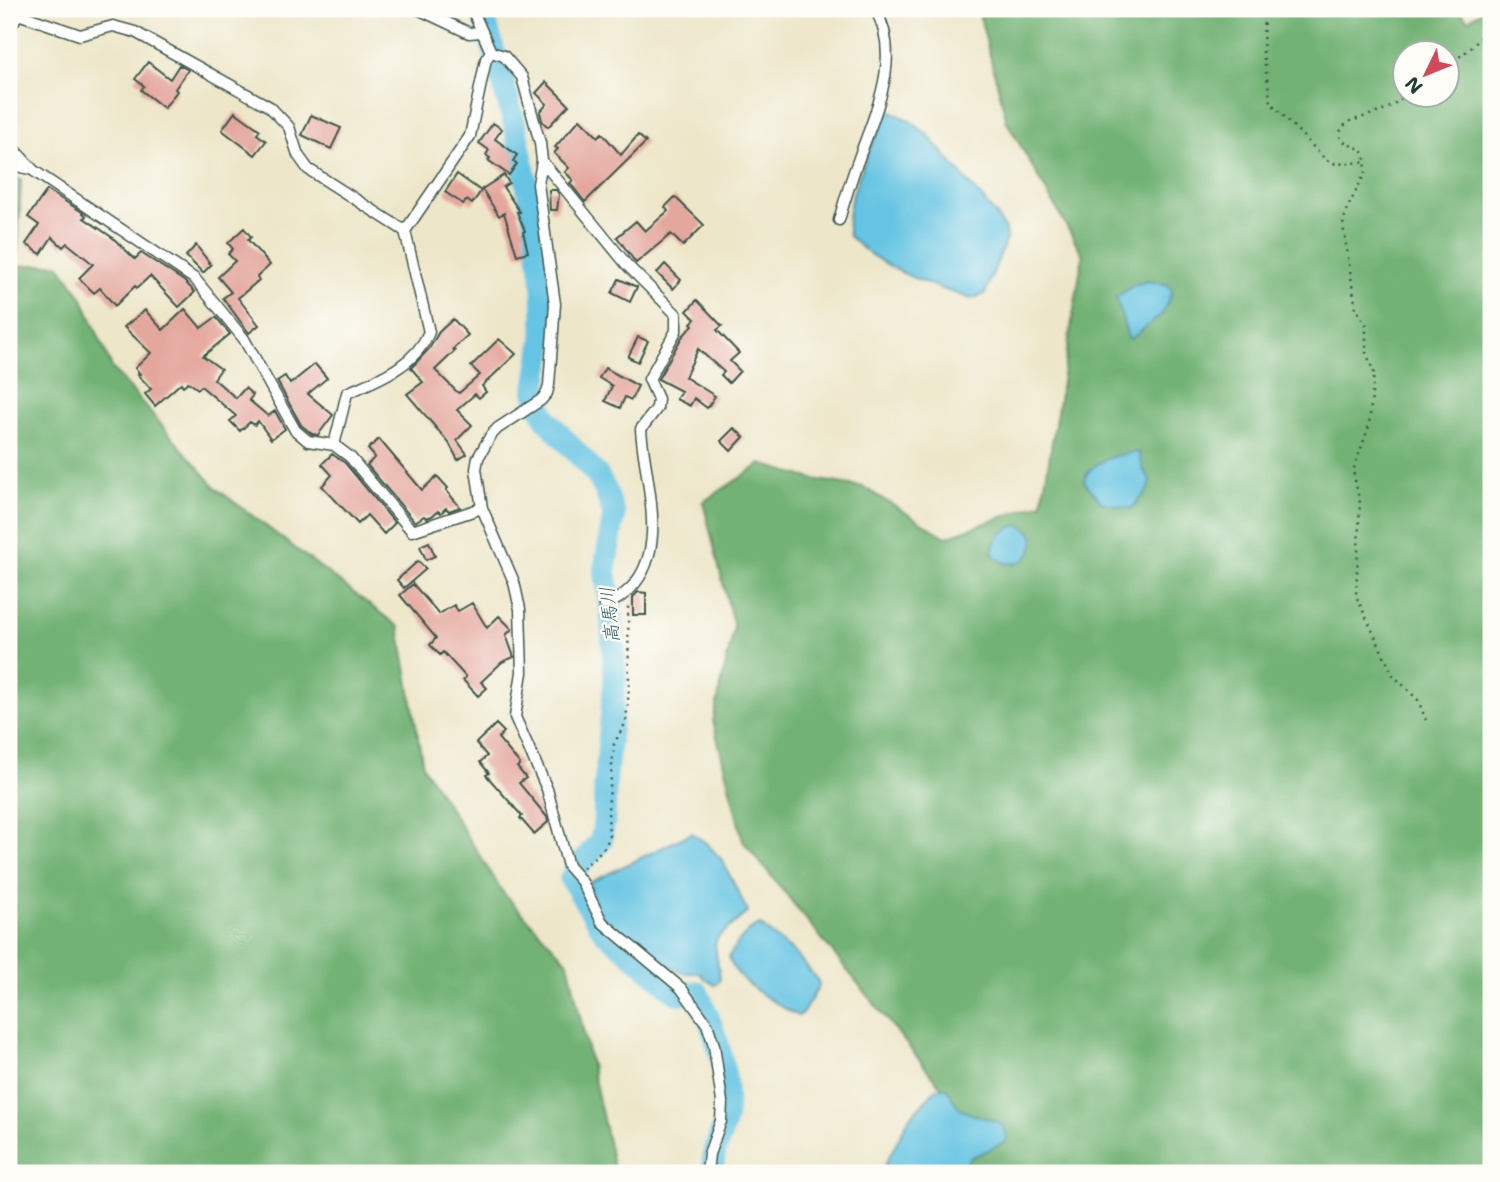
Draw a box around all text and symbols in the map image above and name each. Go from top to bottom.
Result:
north arrow [1392,38,1462,108]
text: N [1400,71,1428,99]
water label: 高馬川 [594,585,625,645]

